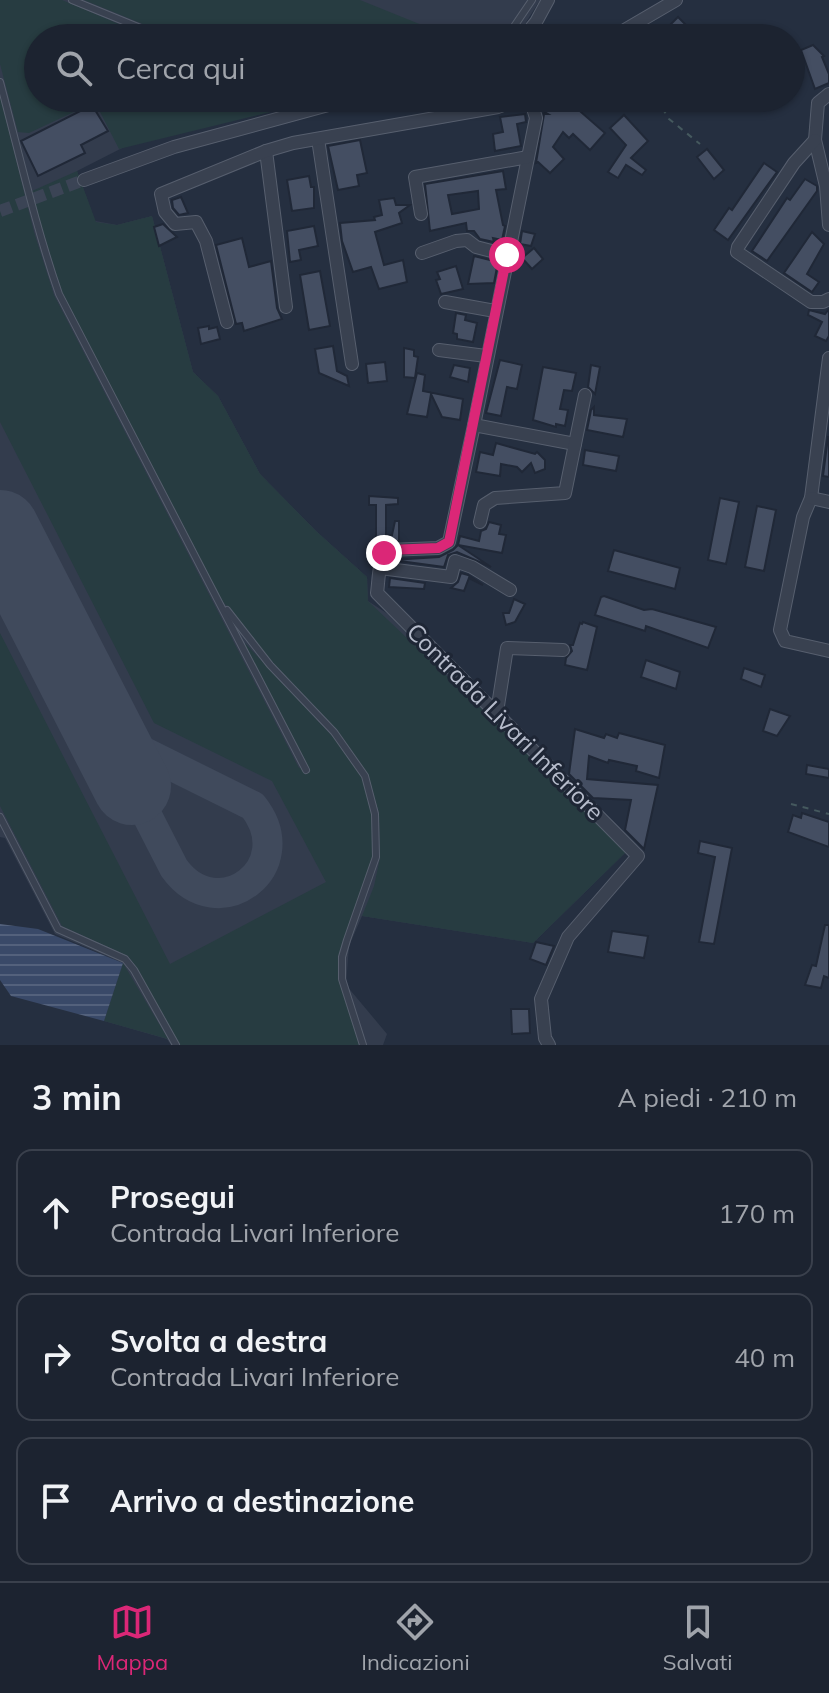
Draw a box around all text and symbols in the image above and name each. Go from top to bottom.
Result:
search box [24,24,805,112]
icon: search [52,46,96,90]
text: Cerca qui [116,49,246,87]
route start [489,237,525,273]
route end [366,535,402,571]
street label: Contrada Livari Inferiore [401,616,611,826]
text: 3 min [32,1076,122,1119]
text: A piedi · 210 m [617,1081,797,1114]
text: Prosegui [110,1178,235,1216]
icon: ahead [34,1191,78,1235]
text: 170 m [719,1197,795,1230]
text: Contrada Livari Inferiore [110,1216,399,1249]
text: Svolta a destra [110,1322,327,1360]
icon: right [34,1335,78,1379]
text: 40 m [734,1341,795,1374]
text: Contrada Livari Inferiore [110,1360,399,1393]
icon: arrive [34,1479,78,1523]
text: Arrivo a destinazione [110,1482,414,1520]
tab: Mappa [97,1600,168,1676]
tab: Indicazioni [361,1600,470,1676]
tab: Salvati [663,1600,732,1676]

